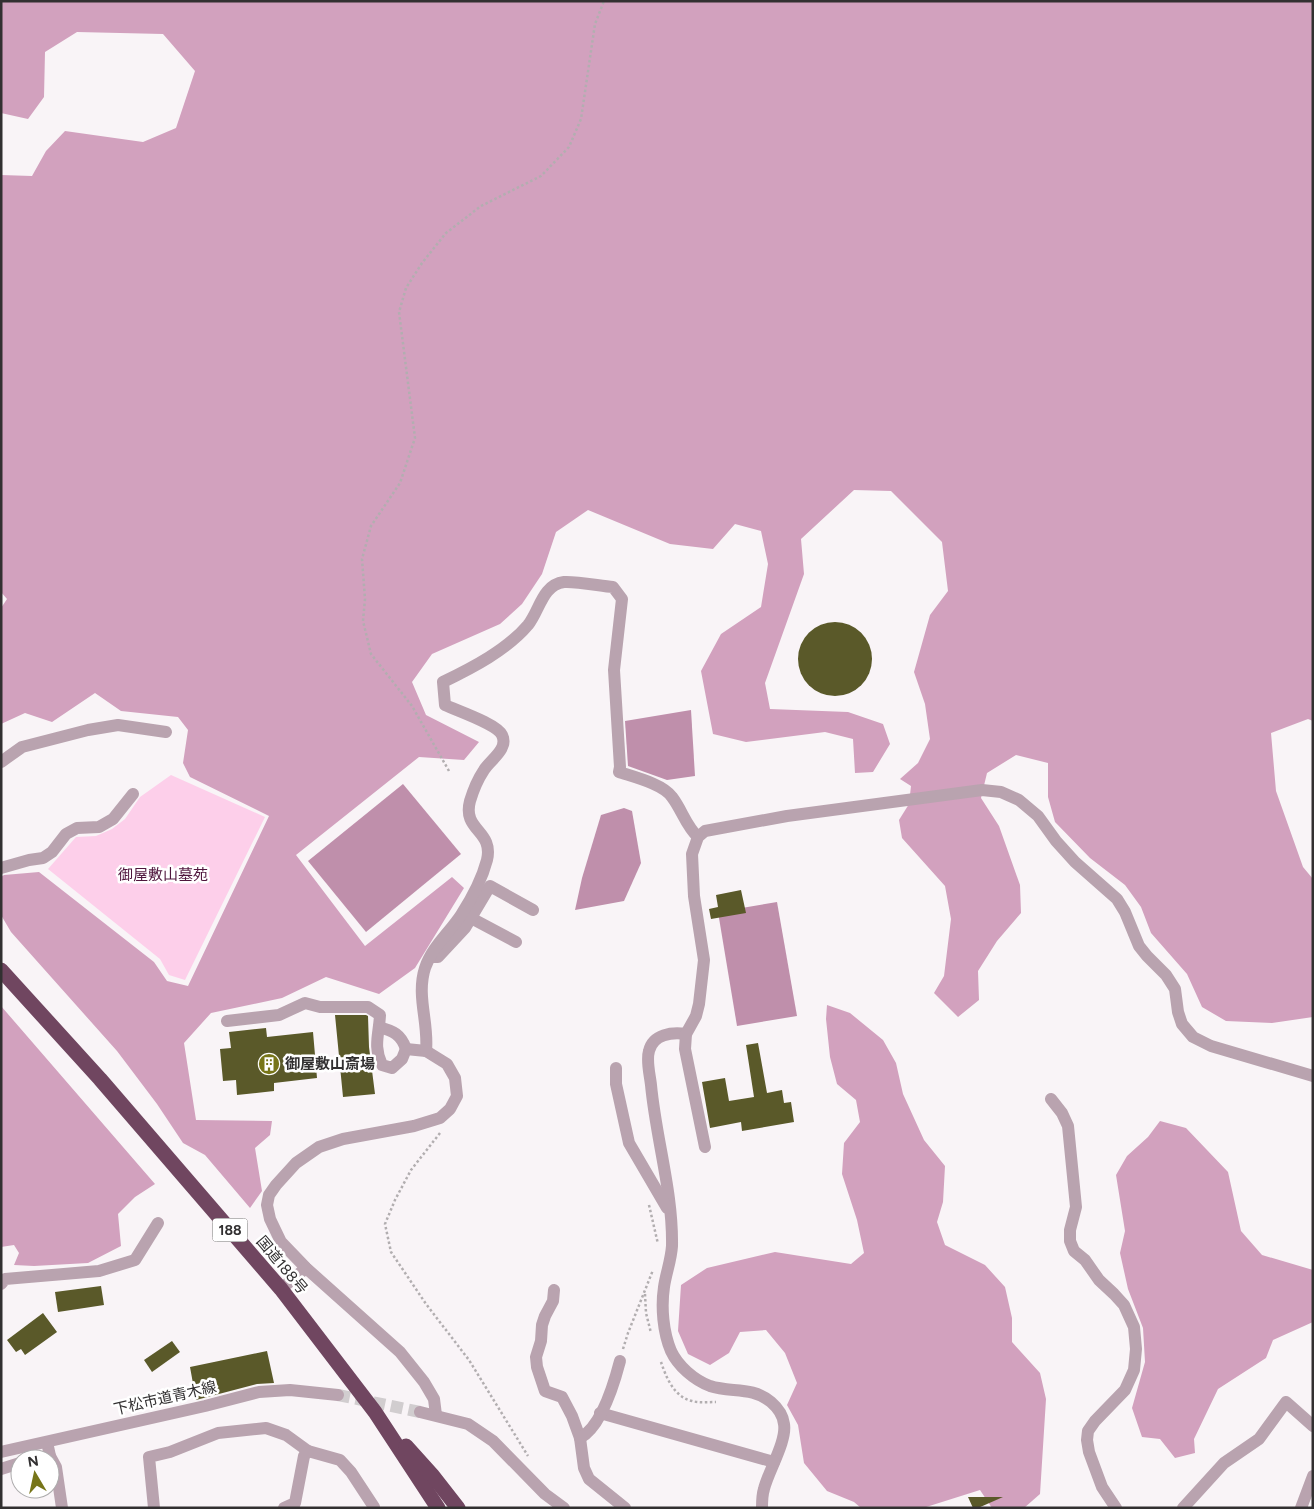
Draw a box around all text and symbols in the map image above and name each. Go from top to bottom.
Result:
park label: 御屋敷山墓苑 [118,866,208,884]
building icon: 御屋敷山斎場 [257,1052,281,1076]
place label: 御屋敷山斎場 [285,1055,375,1073]
road number: 188 [212,1218,248,1242]
street label: 国道188号 [253,1233,311,1297]
street label: 下松市道青木線 [112,1377,218,1419]
north arrow [10,1449,60,1499]
text: N [26,1452,40,1471]

